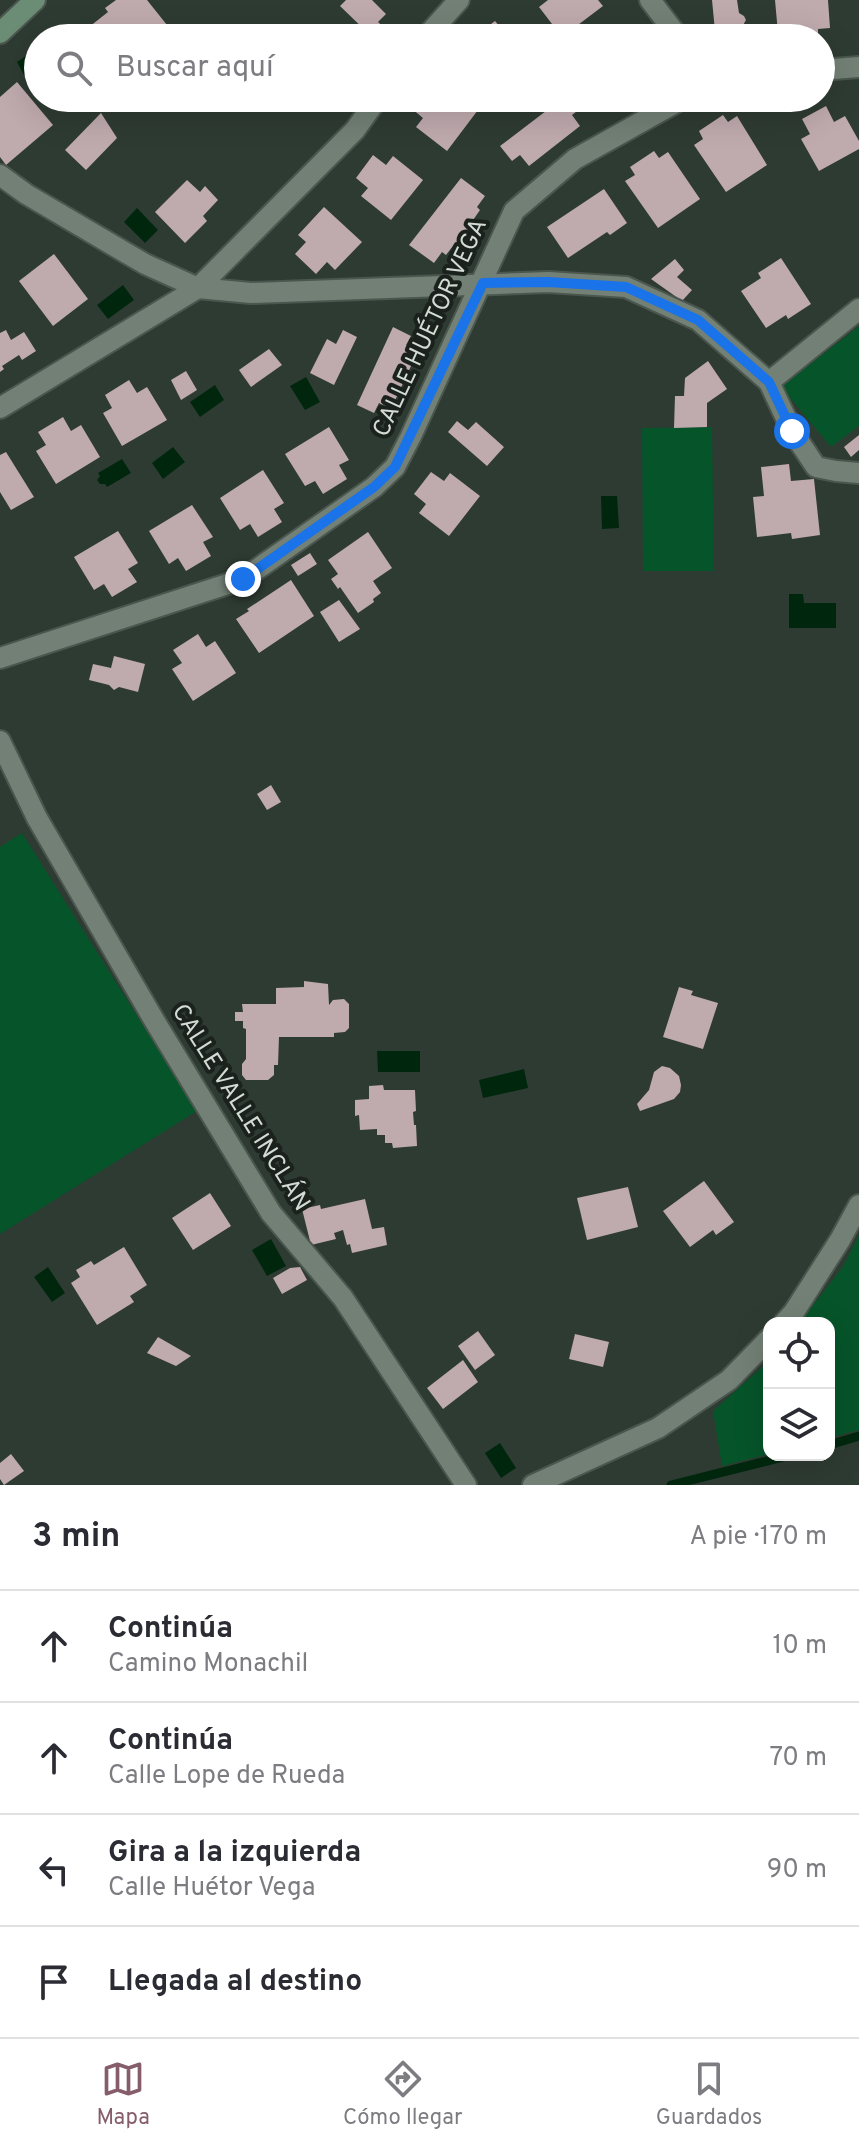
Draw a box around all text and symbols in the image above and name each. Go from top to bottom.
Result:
search box [24,24,835,112]
icon: search [52,46,96,90]
text: Buscar aquí [116,50,274,87]
street label: CALLE HUÉTOR VEGA [365,213,495,442]
route start [774,413,810,449]
route end [225,561,261,597]
street label: CALLE VALLE INCLÁN [164,998,318,1217]
map controls [763,1317,835,1461]
button: locate [763,1317,835,1389]
button: layers [763,1389,835,1461]
text: 3 min [32,1516,120,1559]
text: A pie · 170 m [690,1521,827,1554]
text: Continúa [108,1611,233,1648]
icon: ahead [32,1624,76,1668]
text: 10 m [772,1630,827,1663]
text: Camino Monachil [108,1648,308,1681]
text: Continúa [108,1723,233,1760]
icon: ahead [32,1736,76,1780]
text: 70 m [769,1742,827,1775]
text: Calle Lope de Rueda [108,1760,345,1793]
text: Gira a la izquierda [108,1835,361,1872]
icon: left [32,1848,76,1892]
text: 90 m [767,1854,827,1887]
text: Calle Huétor Vega [108,1872,315,1905]
icon: arrive [32,1960,76,2004]
text: Llegada al destino [108,1964,362,2001]
tab: Mapa [97,2057,150,2132]
tab: Cómo llegar [343,2057,463,2132]
tab: Guardados [656,2057,762,2132]

